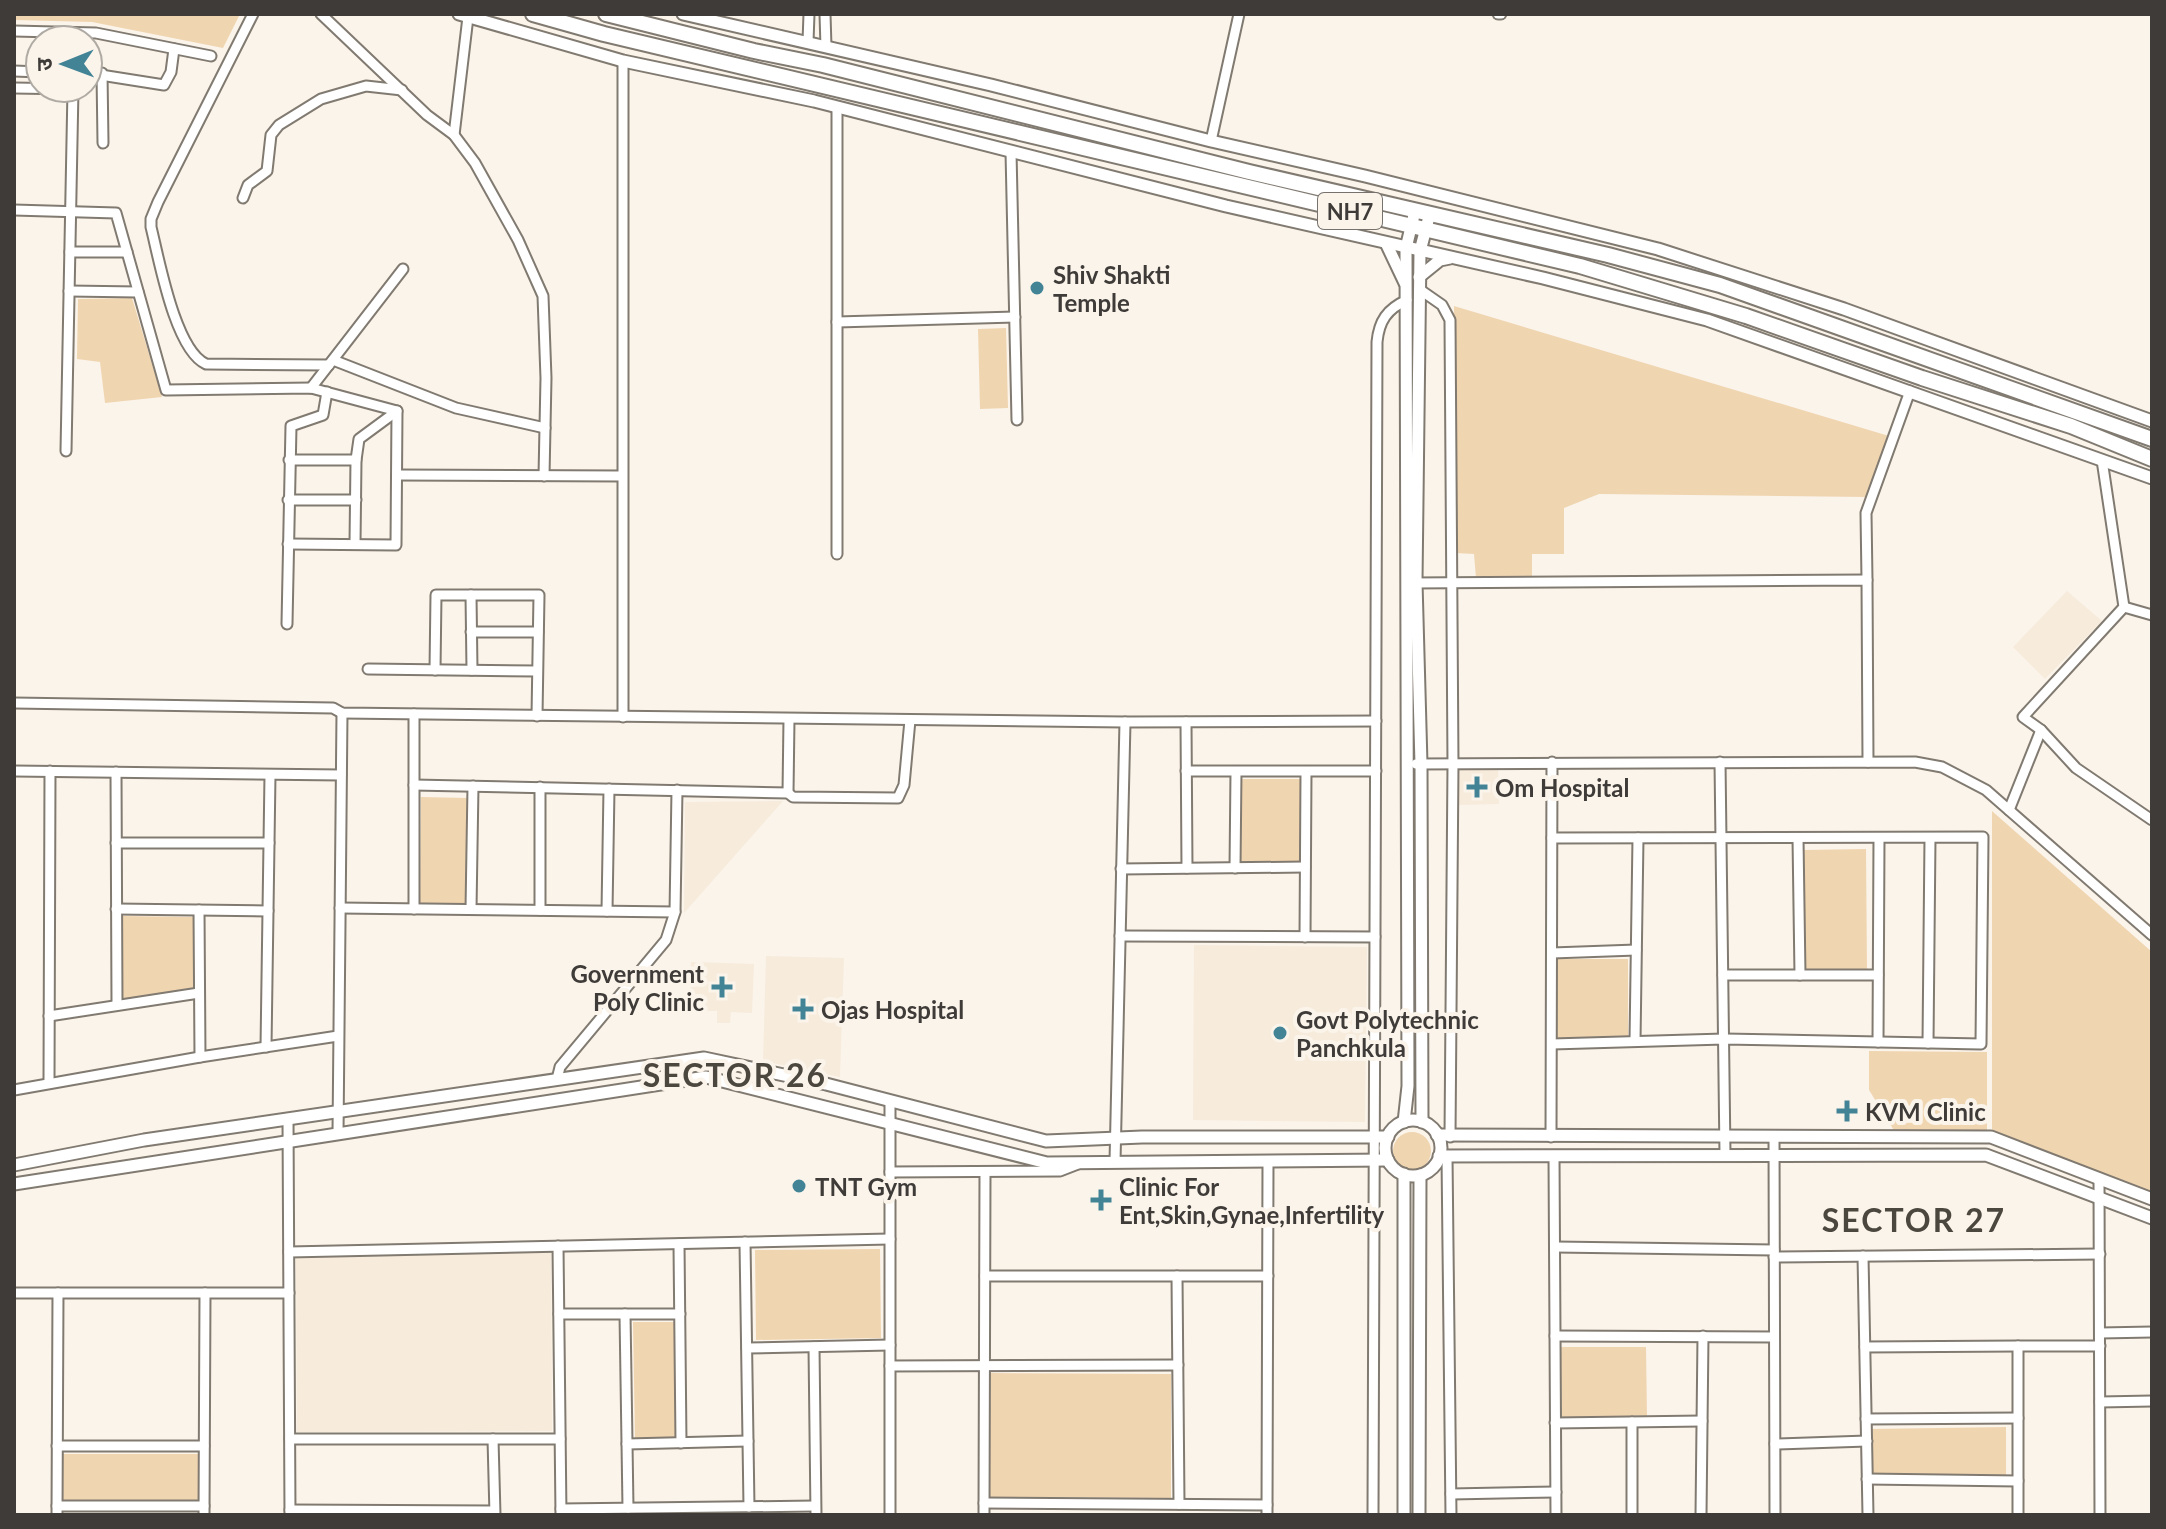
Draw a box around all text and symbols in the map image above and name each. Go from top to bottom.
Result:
north arrow [24,24,104,104]
text: उ [30,57,57,71]
road number: NH7 [1318,193,1382,229]
place label: Shiv Shakti Temple [1053,260,1171,317]
marker: Shiv Shakti Temple [1028,279,1046,297]
place label: Om Hospital [1495,773,1629,802]
marker: Om Hospital [1466,776,1488,798]
place label: Government Poly Clinic [571,959,704,1016]
marker: Government Poly Clinic [711,976,733,998]
place label: Ojas Hospital [821,995,964,1024]
marker: Ojas Hospital [792,998,814,1020]
place label: Govt Polytechnic Panchkula [1296,1005,1479,1062]
marker: Govt Polytechnic Panchkula [1271,1024,1289,1042]
district label: SECTOR 26 [643,1055,827,1094]
place label: KVM Clinic [1865,1097,1986,1126]
marker: KVM Clinic [1836,1100,1858,1122]
place label: TNT Gym [815,1172,917,1201]
place label: Clinic For Ent,Skin,Gynae,Infertility [1119,1172,1385,1229]
marker: TNT Gym [790,1177,808,1195]
marker: Clinic For Ent,Skin,Gynae,Infertility [1090,1189,1112,1211]
district label: SECTOR 27 [1822,1200,2006,1239]

